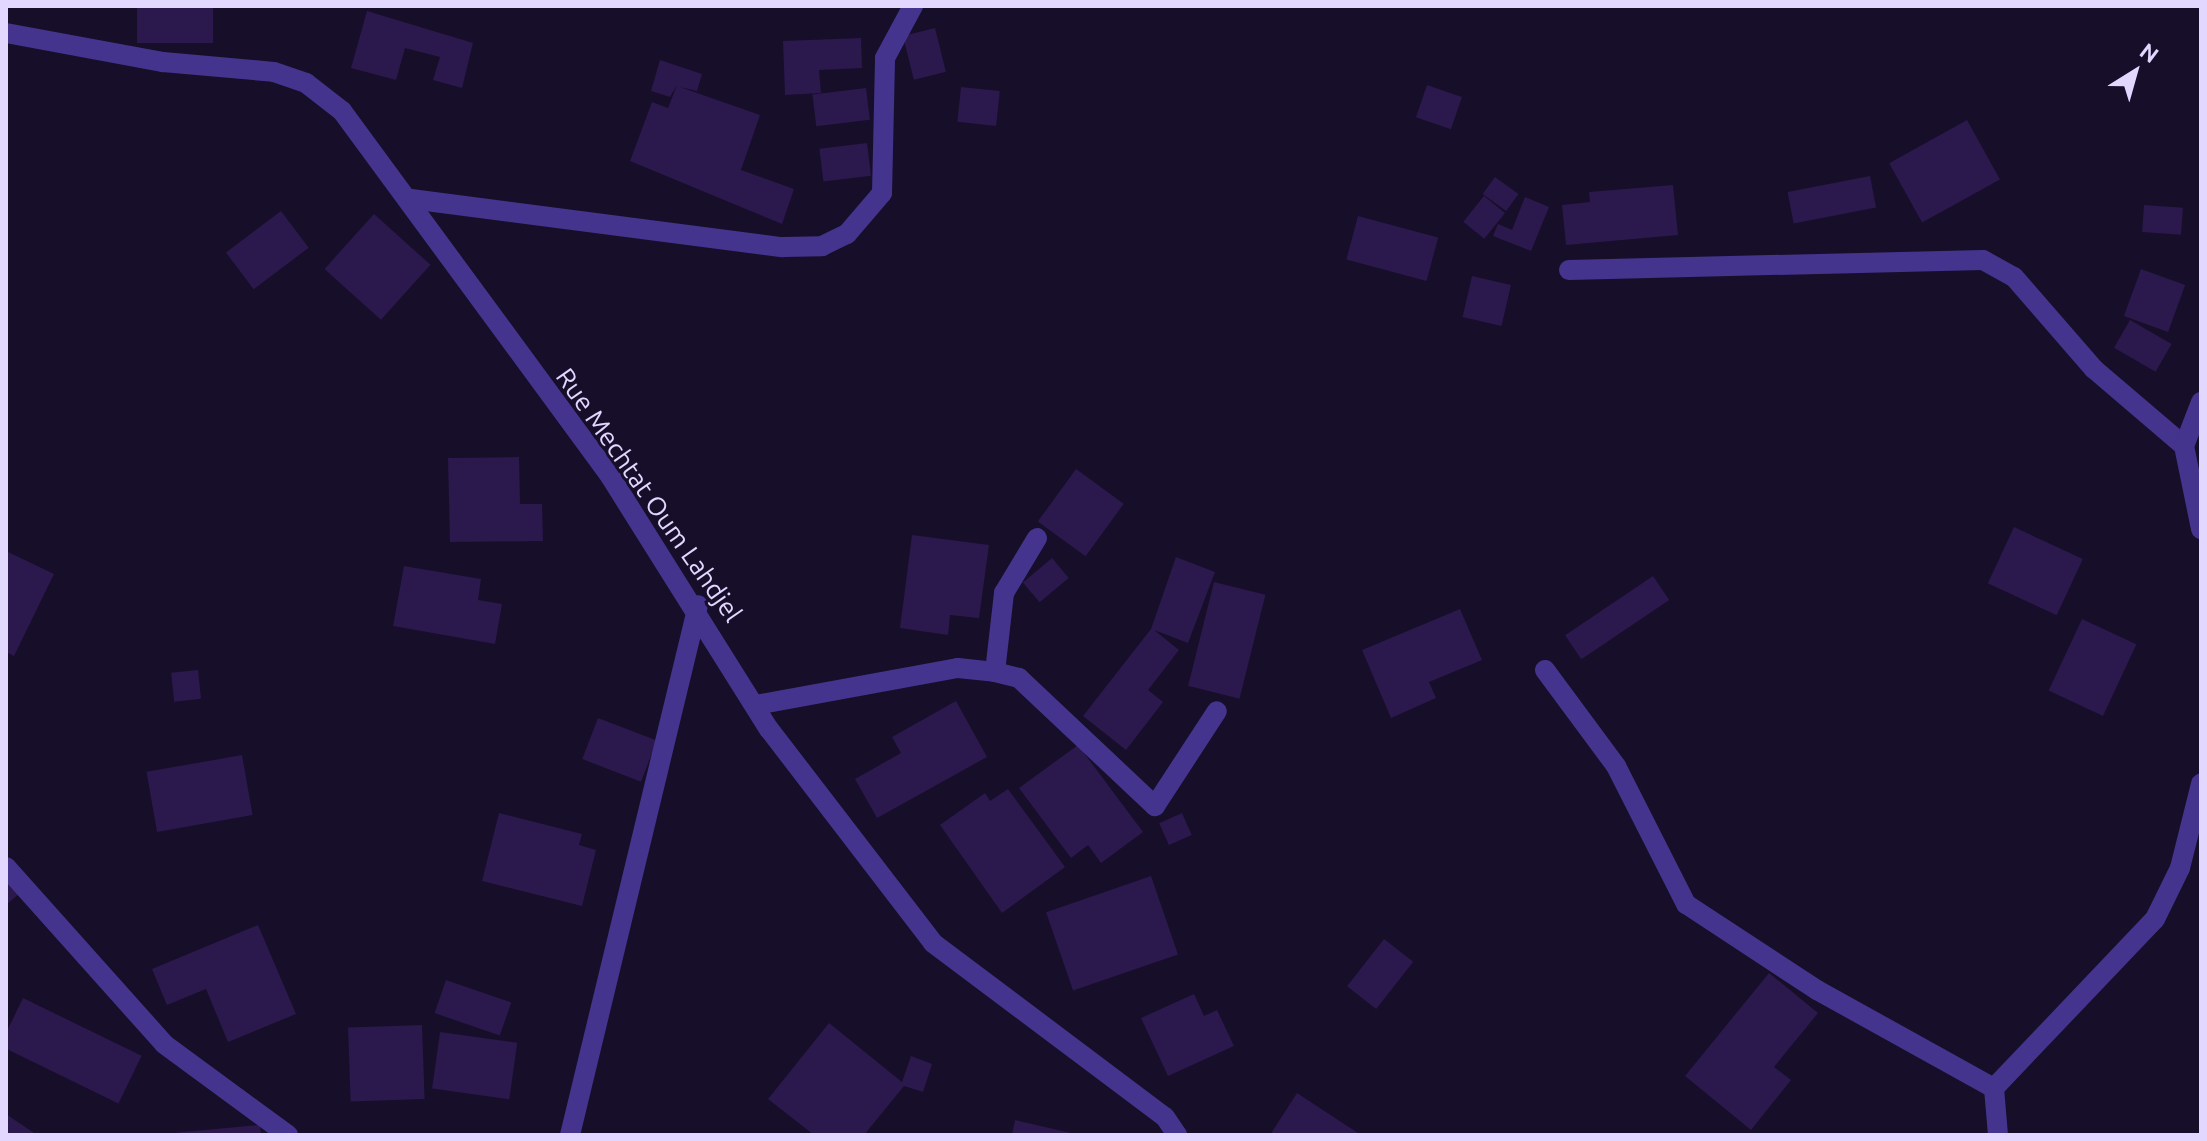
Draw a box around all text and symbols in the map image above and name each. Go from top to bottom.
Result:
north arrow [2095,32,2175,112]
text: N [2136,38,2164,67]
street label: Rue Mechtat Oum Lahdjel [549,362,749,628]

